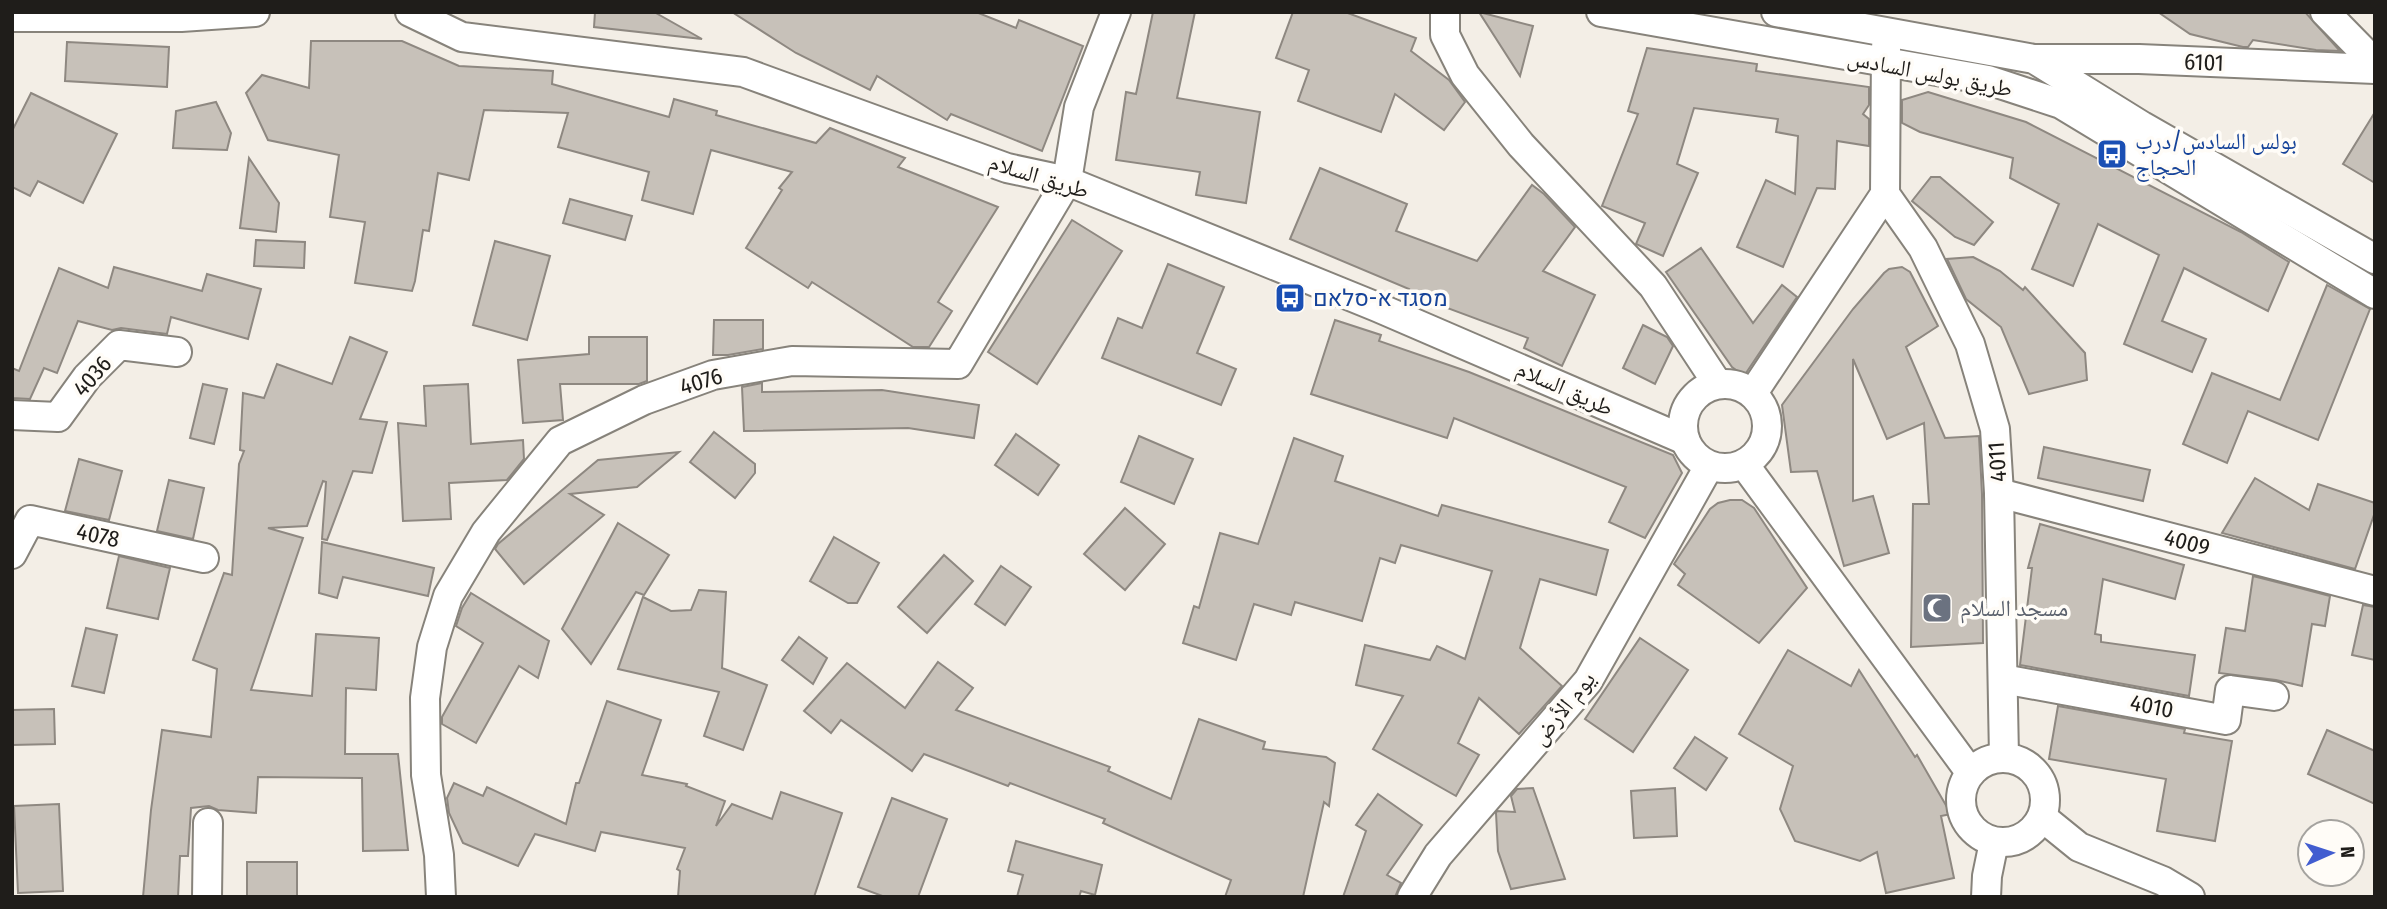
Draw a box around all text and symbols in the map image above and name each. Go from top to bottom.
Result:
street label: طريق بولس السادس [1845,43,2015,103]
street label: 6101 [2184,47,2224,77]
place label: بولس السادس/درب الحجاج [2135,127,2297,182]
bus stop icon: بولس السادس/درب الحجاج [2095,137,2129,171]
street label: طريق السلام [985,147,1093,206]
bus stop icon: מסגד א-סלאם [1273,281,1307,315]
place label: מסגד א-סלאם [1313,284,1448,312]
street label: 4036 [67,350,117,402]
street label: طريق السلام [1511,354,1618,424]
street label: 4076 [676,361,726,401]
street label: 4011 [1982,441,2012,483]
street label: 4078 [74,517,122,553]
street label: 4009 [2161,523,2213,561]
mosque icon: مسجد السلام [1920,591,1954,625]
place label: مسجد السلام [1960,594,2068,624]
street label: يوم الأرض [1525,665,1603,752]
street label: 4010 [2128,688,2176,724]
north arrow [2296,818,2366,888]
text: N [2336,846,2359,858]

